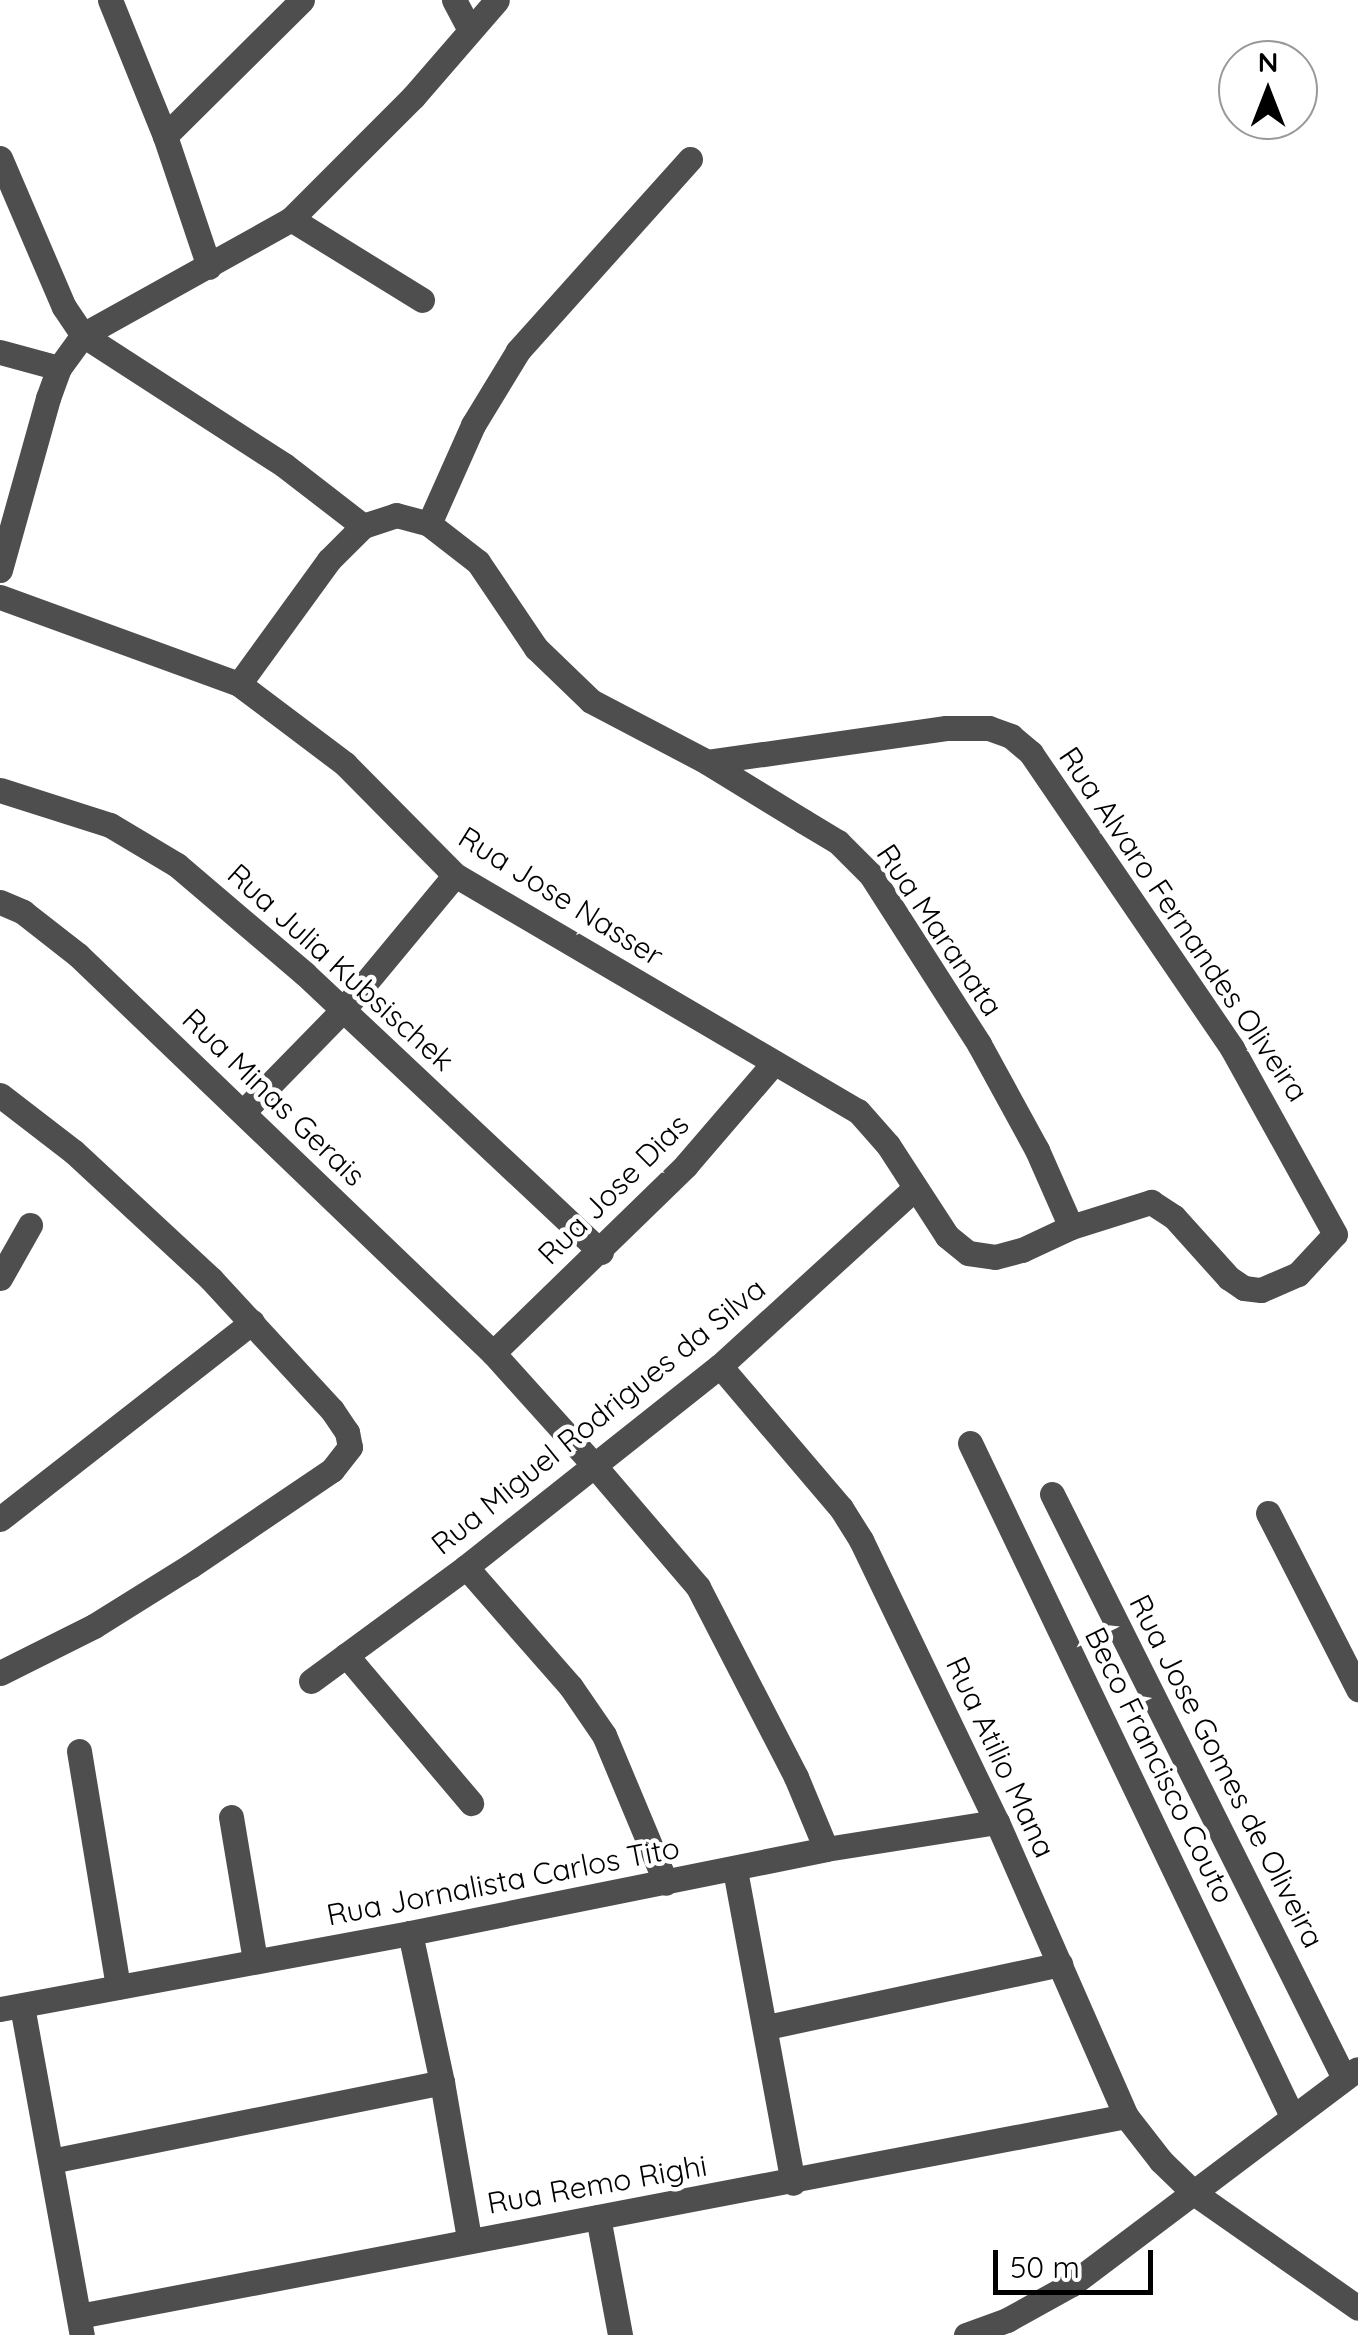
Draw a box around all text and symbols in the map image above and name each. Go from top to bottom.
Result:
north arrow [1218,40,1318,140]
text: N [1258,44,1278,79]
street label: Rua Alvaro Fernandes Oliveira [1052,740,1316,1108]
street label: Rua Jose Nasser [452,819,670,973]
street label: Rua Maranata [869,837,1011,1023]
street label: Rua Julia Kubsischek [220,856,462,1078]
street label: Rua Minas Gerais [175,1001,373,1193]
street label: Rua Jose Dias [530,1106,696,1272]
street label: Rua Miguel Rodrigues da Silva [424,1270,772,1562]
street label: Rua Jose Gomes de Oliveira [1122,1588,1332,1954]
street label: Beco Francisco Couto [1078,1621,1242,1909]
street label: Rua Atilio Mana [939,1651,1063,1863]
street label: Rua Jornalista Carlos Tito [324,1829,682,1933]
street label: Rua Remo Righi [484,2147,710,2221]
scale bar [998,2230,1158,2292]
text: 50 m [1010,2248,1080,2286]

